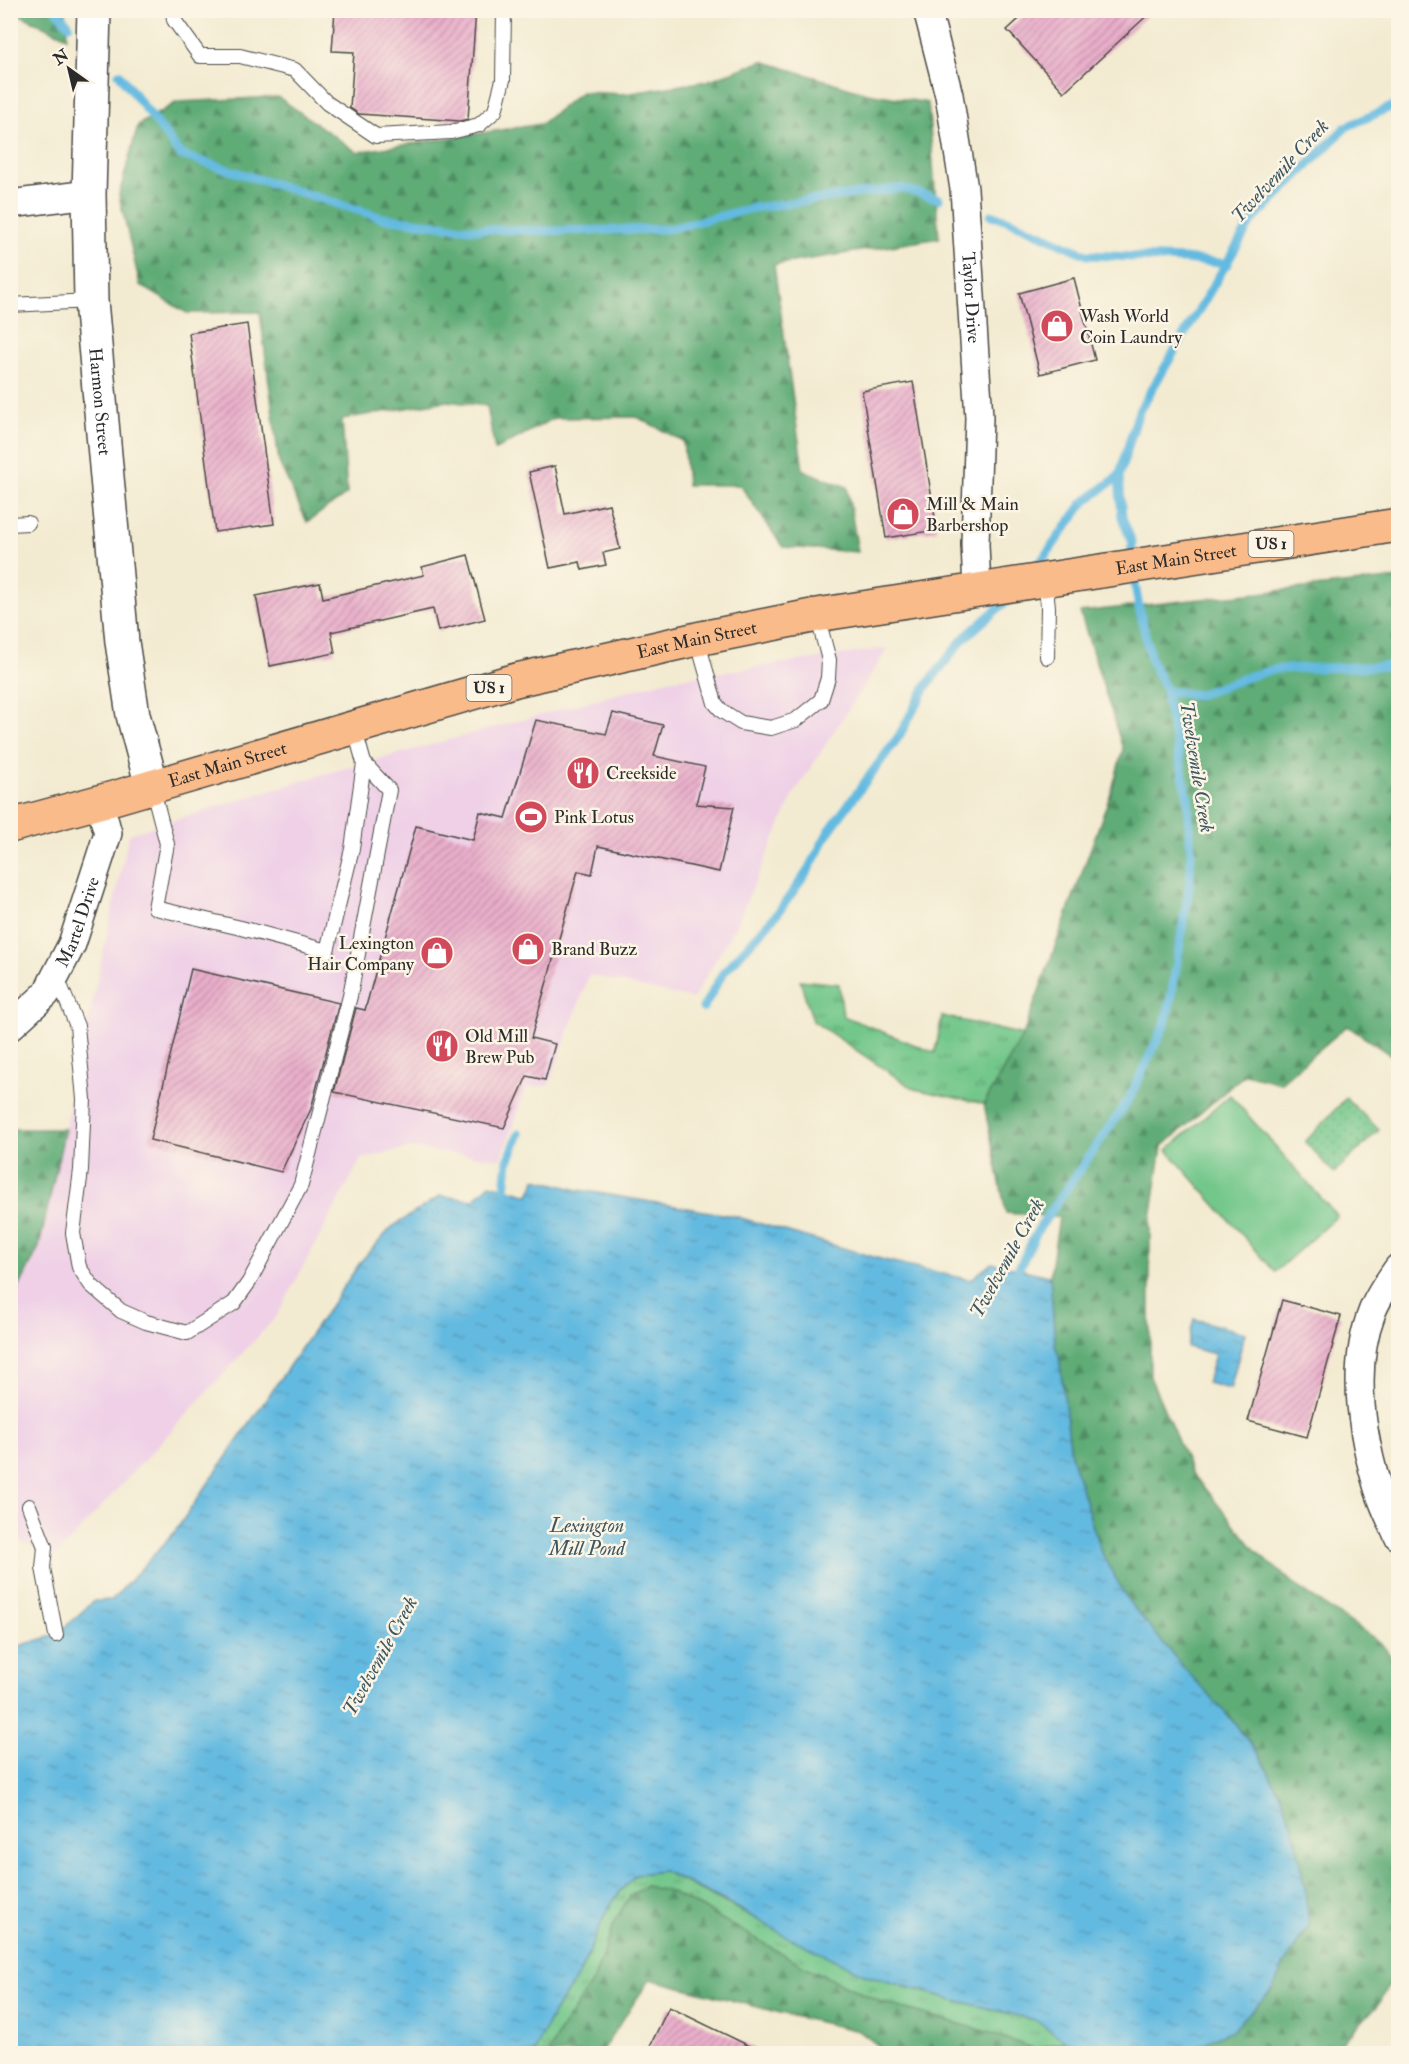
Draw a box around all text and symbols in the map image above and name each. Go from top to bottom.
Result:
north arrow [39,39,99,99]
text: N [49,45,73,70]
water label: Twelvemile Creek [1226,114,1334,228]
street label: Taylor Drive [957,251,986,344]
place label: Wash World Coin Laundry [1079,305,1183,349]
shop icon: Wash World Coin Laundry [1039,308,1075,344]
street label: Harmon Street [84,347,116,456]
place label: Mill & Main Barbershop [926,493,1019,537]
shop icon: Mill & Main Barbershop [885,496,921,532]
road number: US 1 [1248,531,1294,557]
street label: East Main Street [1114,539,1238,580]
street label: East Main Street [635,616,759,664]
road number: US 1 [466,675,512,701]
water label: Twelvemile Creek [1174,700,1220,834]
street label: East Main Street [166,736,290,793]
restaurant icon: Creekside [565,755,601,791]
place label: Creekside [606,762,677,785]
sports icon: Pink Lotus [513,799,549,835]
place label: Pink Lotus [554,806,634,829]
street label: Martel Drive [51,873,105,971]
shop icon: Brand Buzz [510,931,546,967]
place label: Lexington Hair Company [307,932,415,976]
shop icon: Lexington Hair Company [419,935,455,971]
place label: Brand Buzz [551,938,638,961]
place label: Old Mill Brew Pub [465,1025,535,1069]
restaurant icon: Old Mill Brew Pub [424,1028,460,1064]
water label: Twelvemile Creek [964,1194,1050,1322]
water label: Lexington Mill Pond [548,1513,627,1561]
water label: Twelvemile Creek [337,1592,423,1720]

